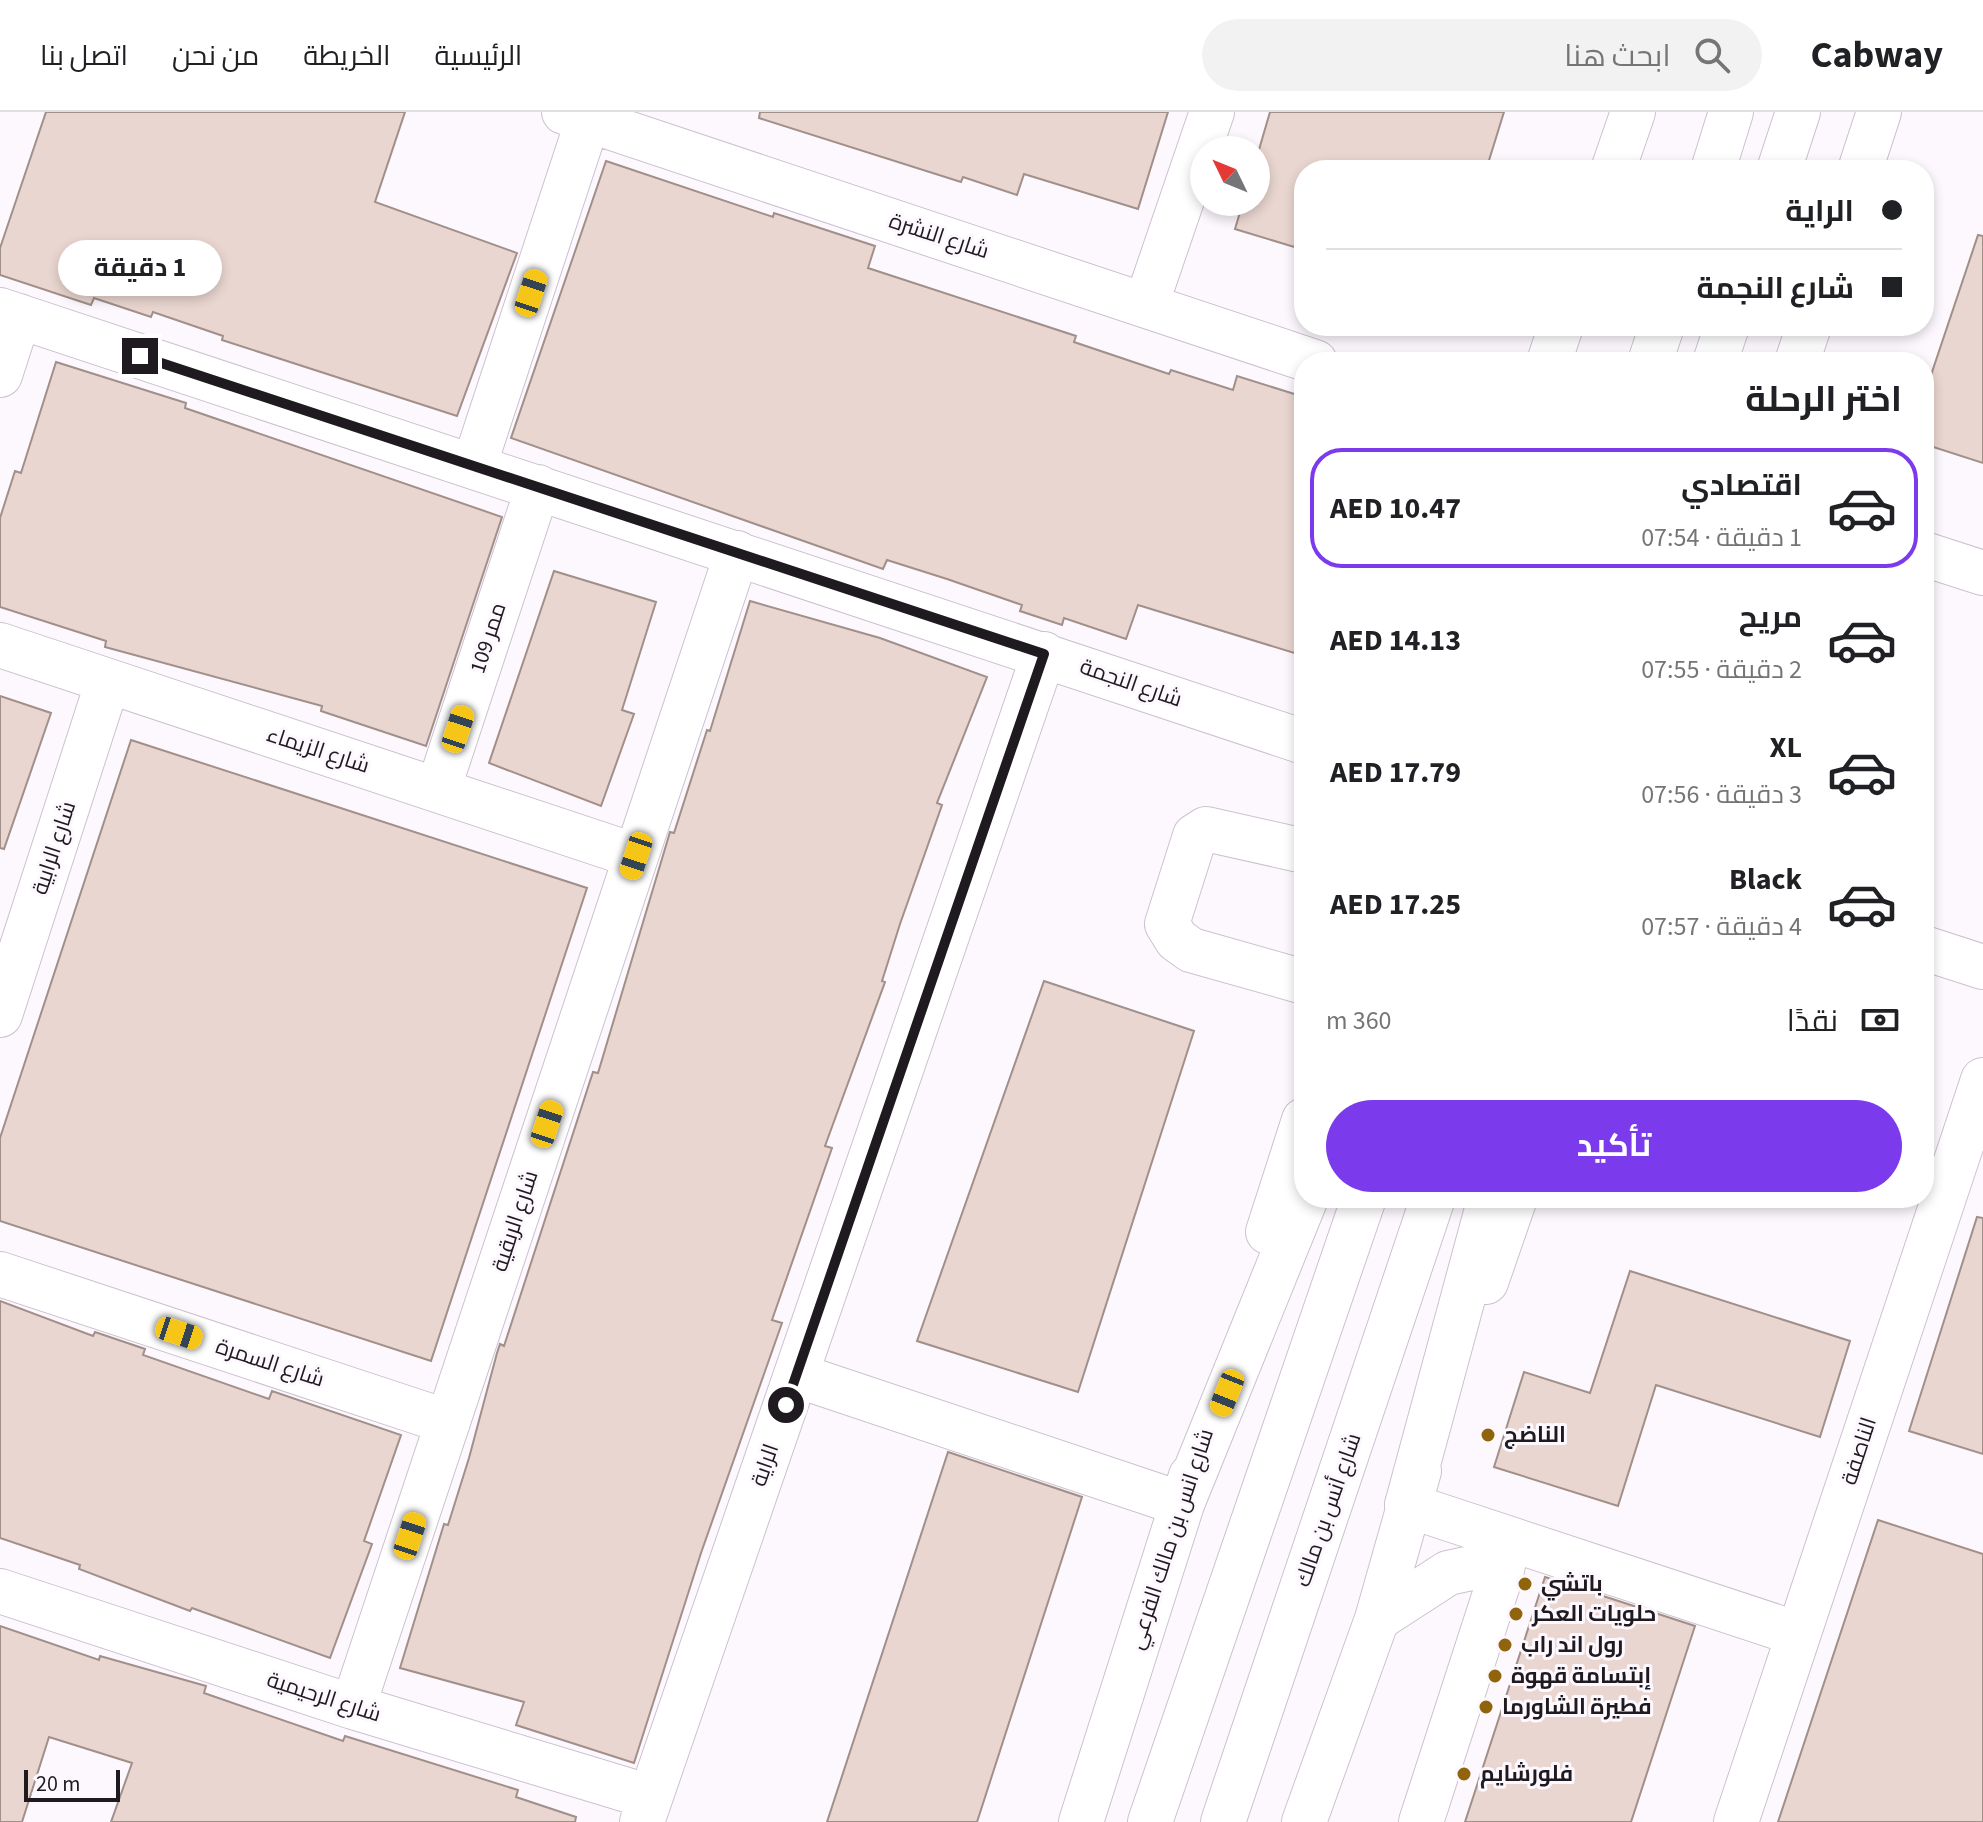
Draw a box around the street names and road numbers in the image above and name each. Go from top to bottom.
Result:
street label: شارع النشرة [885,205,993,267]
street label: ممر 109 [462,598,514,678]
street label: شارع النجمة [1076,651,1186,715]
street label: شارع الزيماء [262,718,374,782]
street label: شارع الرابية [24,797,84,899]
street label: شارع الربقية [484,1166,546,1276]
street label: شارع السمرة [212,1330,328,1396]
street label: الناصفة [1833,1413,1885,1489]
street label: شارع انس بن مالك الفرعي [1120,1424,1222,1654]
street label: شارع أنس بن مالك [1287,1429,1369,1591]
street label: الراية [743,1439,787,1491]
street label: شارع الرحيمية [263,1664,385,1730]

